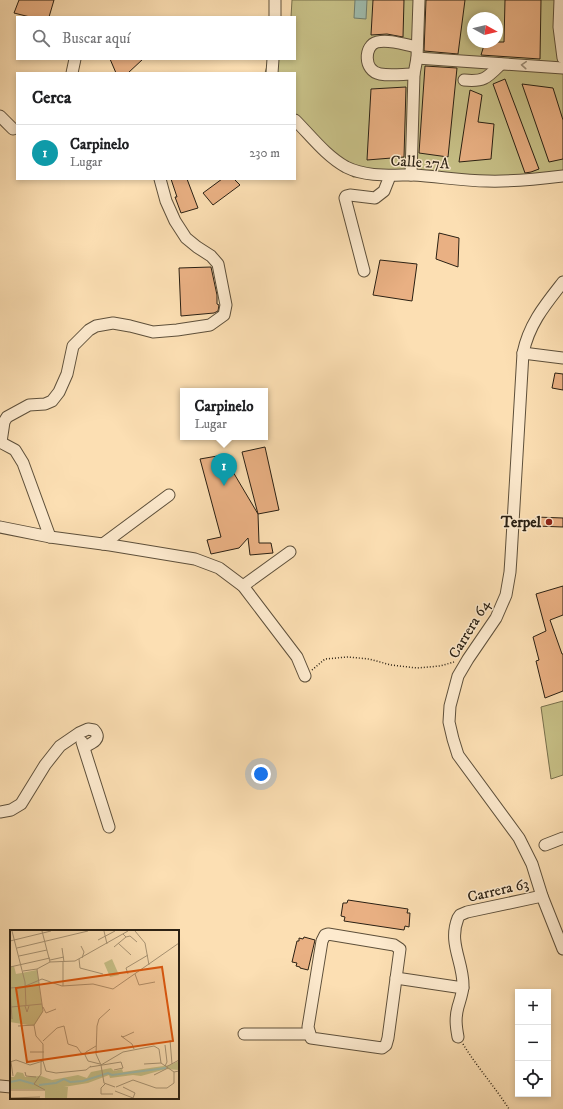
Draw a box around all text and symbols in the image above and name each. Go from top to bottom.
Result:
north arrow [467,12,503,48]
search box [16,16,296,60]
icon: search [30,27,52,49]
text: Buscar aquí [62,29,130,48]
one-way arrow [521,61,527,70]
text: Cerca [32,87,71,109]
text: Carpinelo [70,135,129,154]
text: 1 [43,145,47,161]
text: 230 m [249,145,280,161]
street label: Calle 27A [390,151,450,174]
text: Lugar [70,154,102,170]
popup [180,388,268,440]
text: Carpinelo [194,397,254,416]
text: Lugar [194,416,227,432]
pin: 1 [211,453,237,486]
place label: Terpel [500,513,541,532]
marker: Terpel [544,517,554,527]
street label: Carrera 64 [444,596,495,662]
your location [251,764,271,784]
street label: Carrera 63 [466,874,531,907]
inset map [10,930,179,1099]
map controls [515,989,551,1097]
button: + [515,989,551,1025]
button: − [515,1025,551,1061]
button: locate [515,1061,551,1097]

